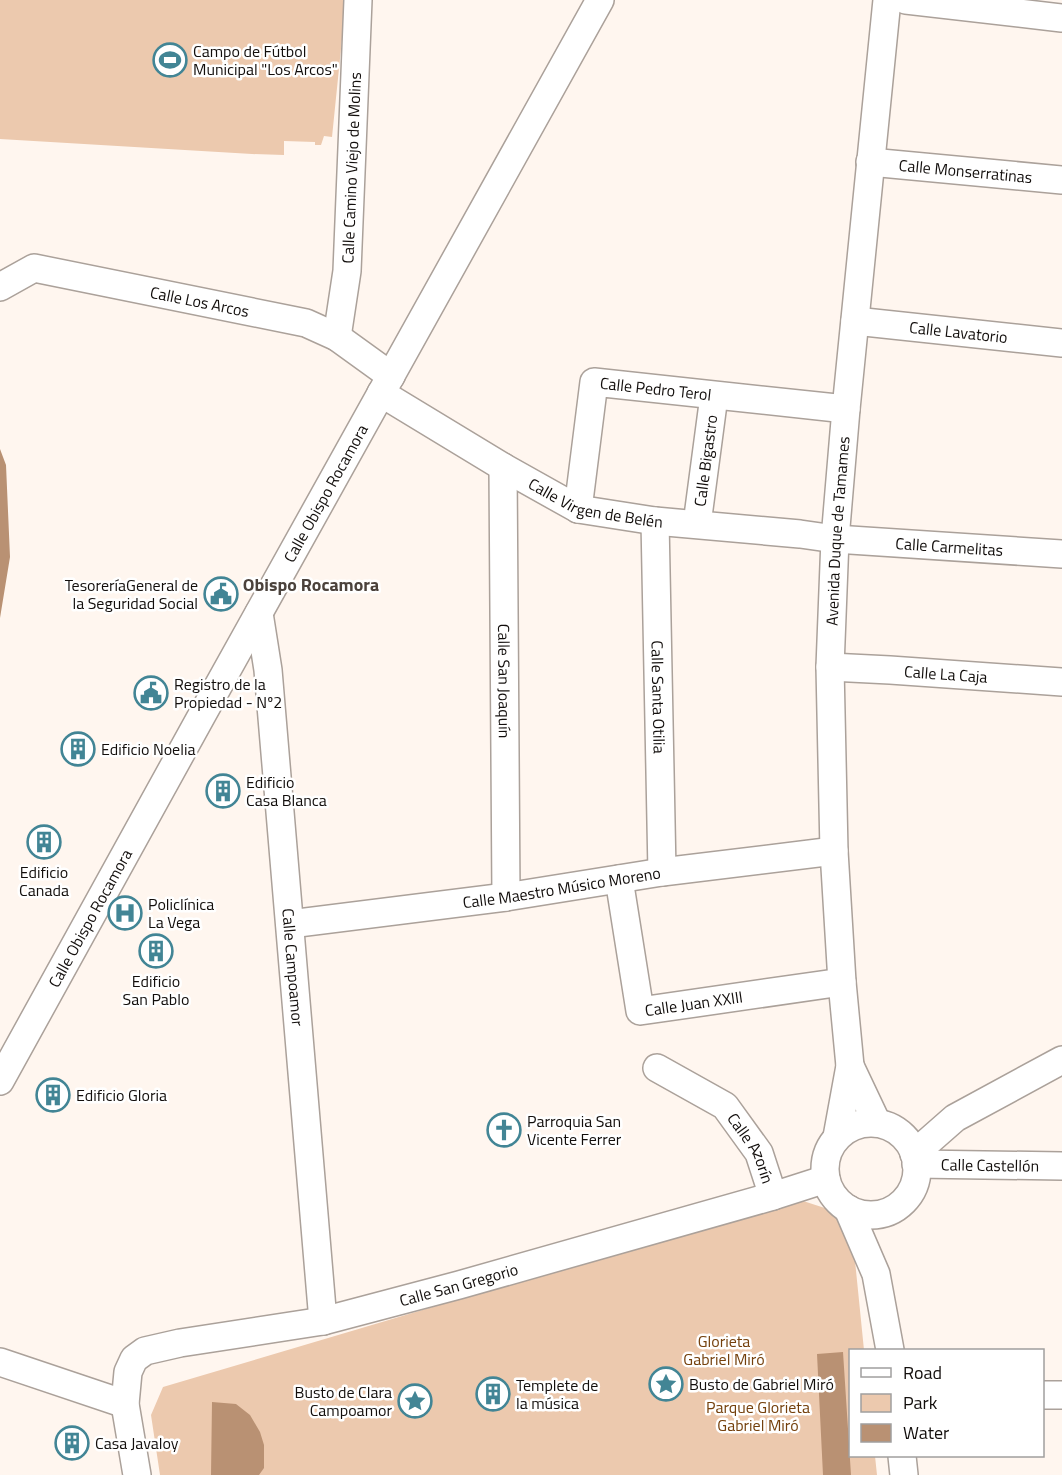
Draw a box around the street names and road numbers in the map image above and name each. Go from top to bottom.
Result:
street label: Calle Camino Viejo de Molins [335,72,367,264]
street label: Calle Monserratinas [898,153,1033,189]
street label: Calle Los Arcos [148,280,251,323]
street label: Calle Lavatorio [908,315,1009,349]
street label: Calle Pedro Terol [599,371,712,406]
street label: Calle Bigastro [687,413,723,508]
street label: Calle Obispo Rocamora [277,420,374,567]
street label: Avenida Duque de Tamames [820,435,856,626]
street label: Calle Virgen de Belén [524,472,664,534]
street label: Calle Carmelitas [895,531,1004,562]
street label: Calle San Joaquín [492,624,517,738]
street label: Calle Santa Otilia [645,640,672,754]
street label: Calle La Caja [903,659,988,689]
street label: Calle Obispo Rocamora [42,845,138,992]
street label: Calle Maestro Músico Moreno [461,860,662,914]
street label: Calle Campoamor [276,907,310,1028]
street label: Calle Juan XXIII [643,984,744,1022]
street label: Calle Azorín [722,1108,780,1187]
street label: Calle Castellón [941,1152,1039,1178]
street label: Calle San Gregorio [397,1257,521,1312]

